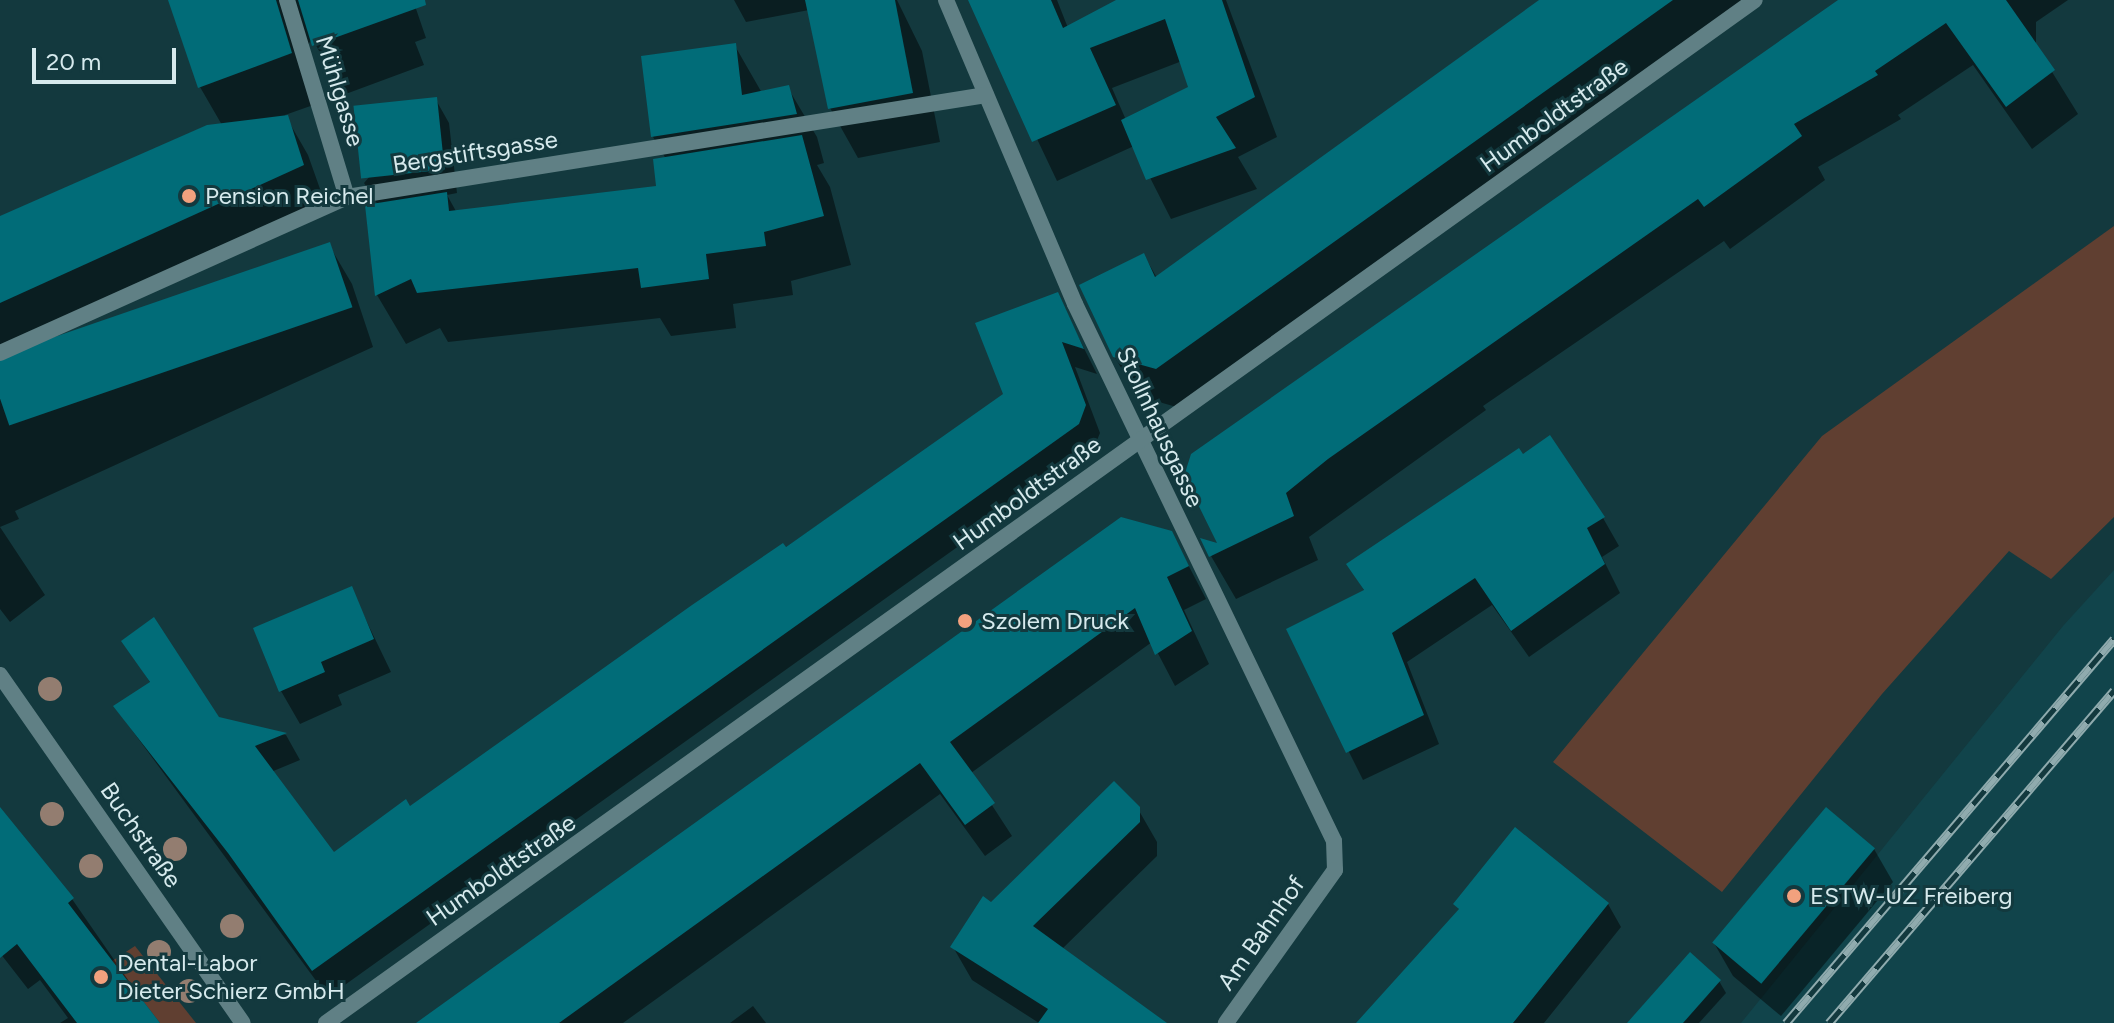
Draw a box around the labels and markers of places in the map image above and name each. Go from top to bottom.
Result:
place label: Pension Reichel [205,182,374,210]
marker: Pension Reichel [180,187,198,205]
place label: Szolem Druck [981,607,1129,635]
marker: Szolem Druck [956,612,974,630]
place label: ESTW-UZ Freiberg [1810,882,2012,910]
marker: ESTW-UZ Freiberg [1785,887,1803,905]
place label: Dental-Labor Dieter Schierz GmbH [117,949,345,1005]
marker: Dental-Labor Dieter Schierz GmbH [92,968,110,986]

